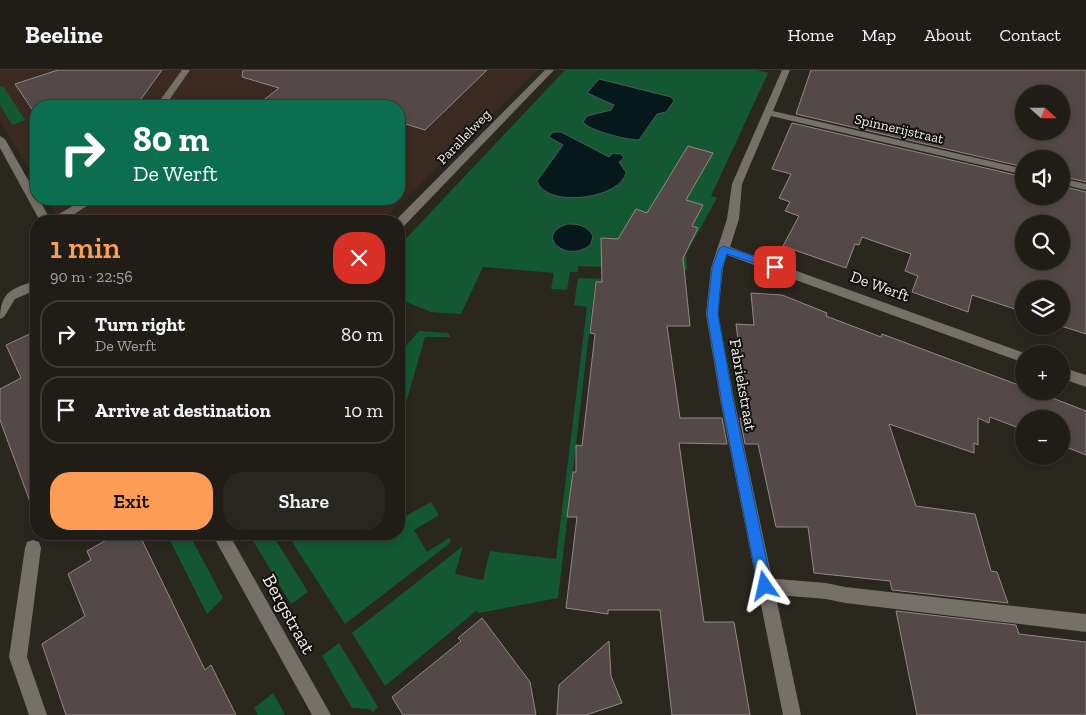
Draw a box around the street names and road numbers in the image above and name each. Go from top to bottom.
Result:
street label: Parallelweg [434,106,495,168]
street label: Spinnerijstraat [853,110,946,148]
street label: De Werft [848,267,912,305]
street label: Fabriekstraat [726,338,760,433]
street label: Bergstraat [258,570,320,658]

